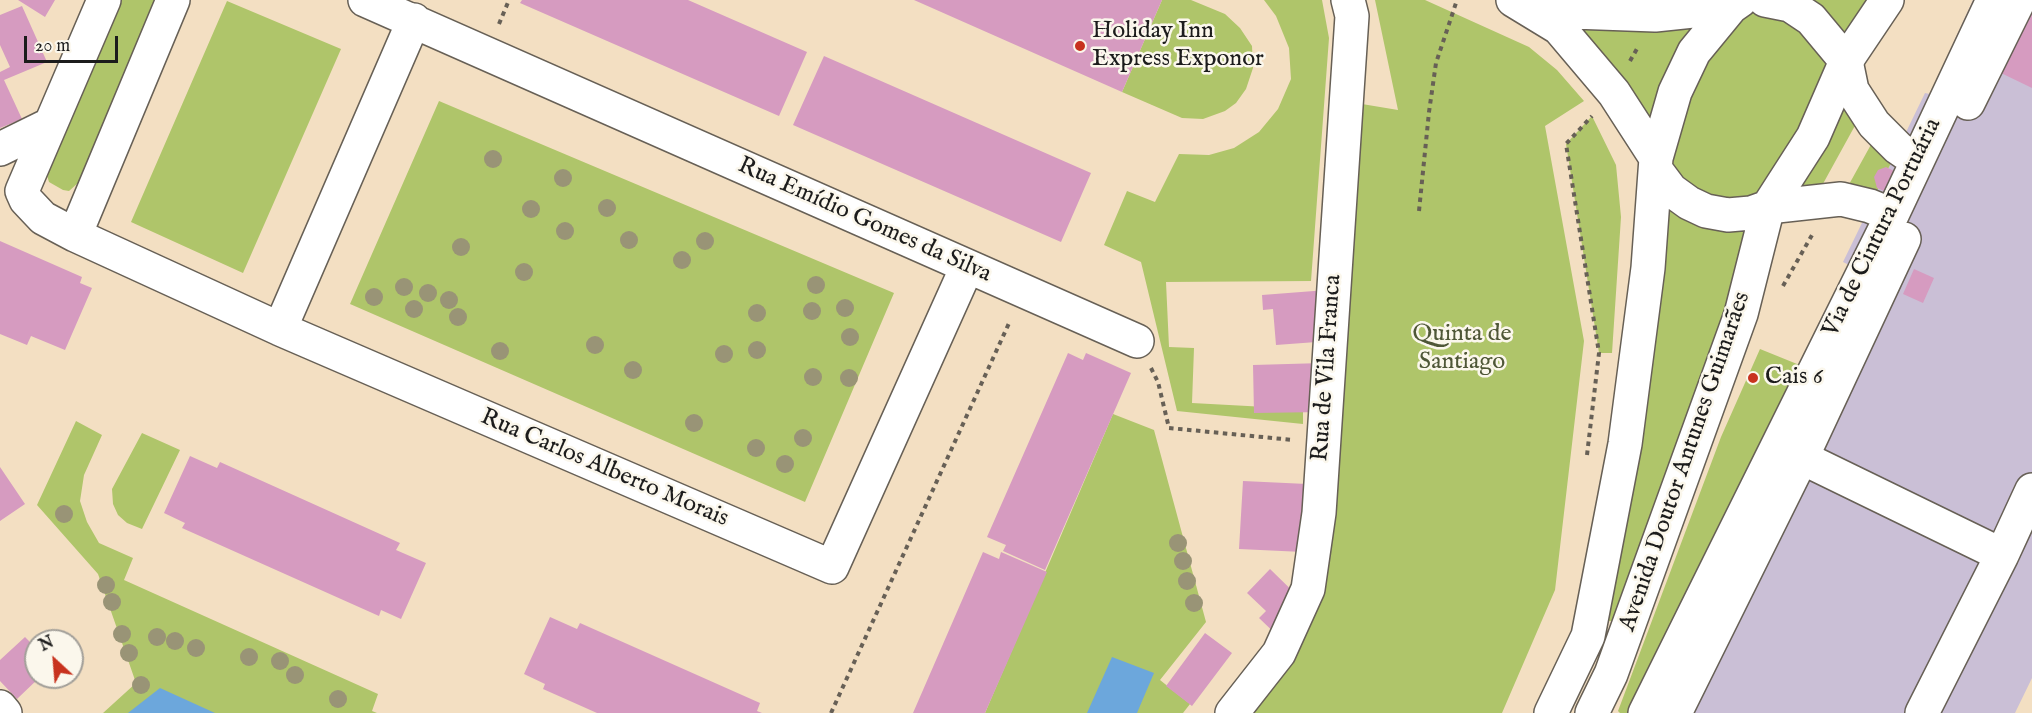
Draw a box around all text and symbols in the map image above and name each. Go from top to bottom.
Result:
place label: Holiday Inn Express Exponor [1092,18,1264,74]
scale bar [27,24,122,62]
text: 20 m [35,35,70,58]
marker: Holiday Inn Express Exponor [1073,39,1087,53]
street label: Via de Cintura Portuária [1817,114,1949,342]
street label: Rua Emídio Gomes da Silva [733,152,995,290]
street label: Rua de Vila Franca [1307,274,1349,462]
street label: Avenida Doutor Antunes Guimarães [1614,289,1758,635]
park label: Quinta de Santiago [1413,321,1511,377]
place label: Cais 6 [1765,364,1823,392]
marker: Cais 6 [1746,371,1760,385]
street label: Rua Carlos Alberto Morais [476,404,732,534]
north arrow [24,629,84,689]
text: N [36,633,58,657]

